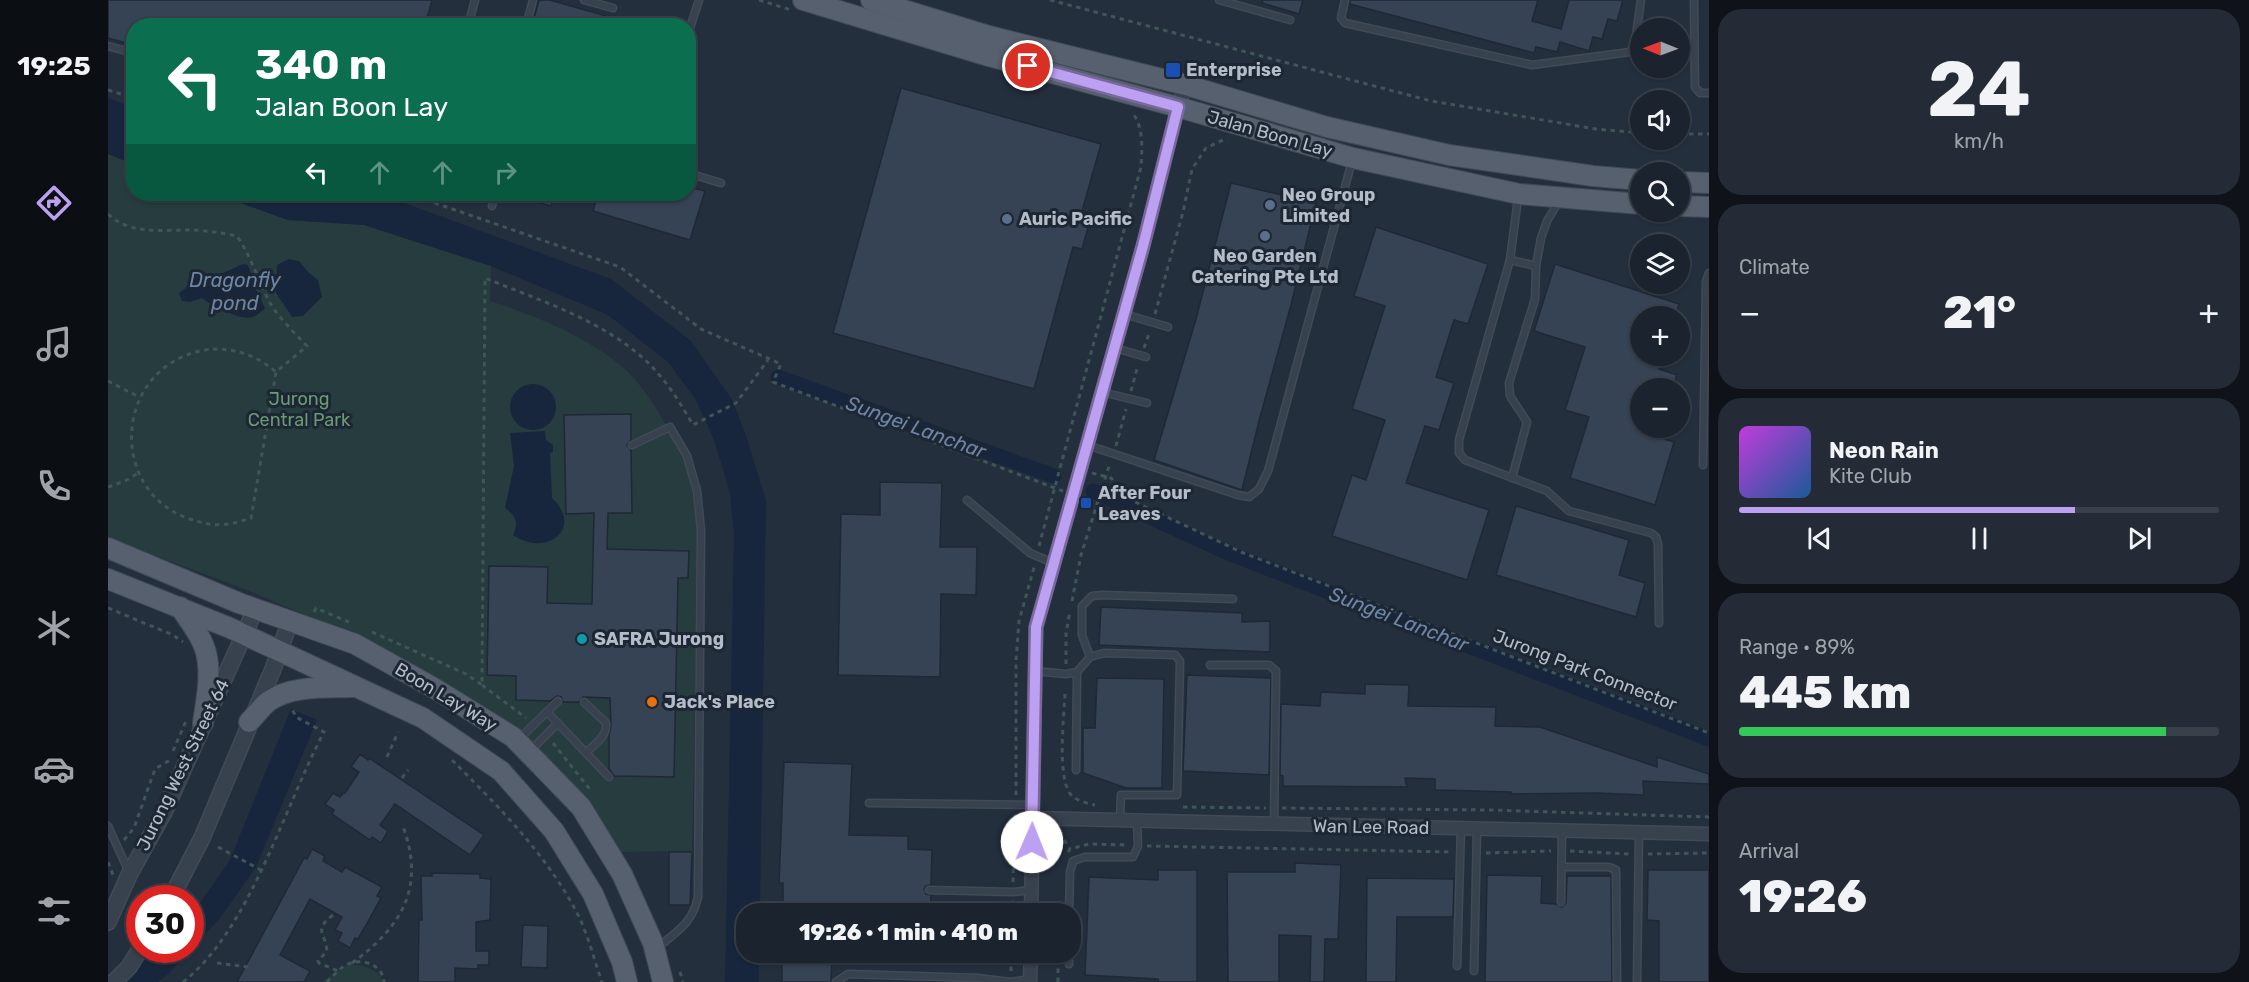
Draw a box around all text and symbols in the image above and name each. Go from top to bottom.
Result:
north arrow [1630,18,1690,78]
map controls [1630,18,1690,438]
text: 340 m [255,40,387,90]
pin [1002,40,1053,91]
icon: left [156,42,234,120]
text: 24 [1927,43,2031,136]
icon: arrive [1011,49,1044,82]
text: 19:25 [17,50,91,82]
place label: Enterprise [1186,59,1282,81]
marker: Enterprise [1164,61,1182,79]
button: sound [1630,90,1690,150]
text: Jalan Boon Lay [255,91,448,123]
street label: Jalan Boon Lay [1205,106,1335,162]
text: km/h [1954,129,2004,153]
icon: left [300,156,333,189]
icon: ahead [363,156,396,189]
icon: ahead [426,156,459,189]
icon: right [489,156,522,189]
button: search [1630,162,1690,222]
icon: directions [33,182,75,224]
place label: Neo Group Limited [1282,184,1375,227]
marker: Neo Group Limited [1263,198,1277,212]
place label: Auric Pacific [1019,208,1133,230]
marker: Auric Pacific [1000,212,1014,226]
marker: Neo Garden Catering Pte Ltd [1258,229,1272,243]
button: layers [1630,234,1690,294]
place label: Neo Garden Catering Pte Ltd [1191,245,1339,288]
text: Climate [1739,255,1810,279]
water label: Dragonfly pond [189,268,282,315]
text: 21° [1943,286,2016,339]
text: − [1739,293,1760,332]
text: + [2198,293,2219,332]
button: + [1630,306,1690,366]
icon: music [33,323,75,365]
button: − [1630,378,1690,438]
park label: Jurong Central Park [248,388,351,431]
water label: Sungei Lanchar [843,391,990,464]
text: Neon Rain [1829,437,1939,464]
text: Kite Club [1829,464,1912,488]
icon: phone [33,465,75,507]
place label: After Four Leaves [1098,482,1191,525]
marker: After Four Leaves [1079,496,1093,510]
icon: previous [1803,522,1836,555]
icon: pause [1963,522,1996,555]
icon: next [2123,522,2156,555]
water label: Sungei Lanchar [1326,581,1473,657]
icon: climate [33,607,75,649]
street label: Jurong Park Connector [1490,625,1680,715]
place label: SAFRA Jurong [594,628,724,650]
marker: SAFRA Jurong [575,632,589,646]
text: Range · 89% [1739,635,1855,659]
street label: Boon Lay Way [391,658,501,736]
text: 445 km [1739,666,1911,719]
street label: Jurong West Street 64 [132,676,234,854]
place label: Jack's Place [664,691,775,713]
marker: Jack's Place [645,695,659,709]
icon: car [33,748,75,790]
position arrow [1000,810,1064,874]
street label: Wan Lee Road [1313,815,1429,839]
text: Arrival [1739,839,1799,863]
text: 19:26 [1739,870,1867,923]
speed limit sign: 30 [126,885,204,963]
icon: filters [33,890,75,932]
text: 19:26 · 1 min · 410 m [799,919,1018,946]

